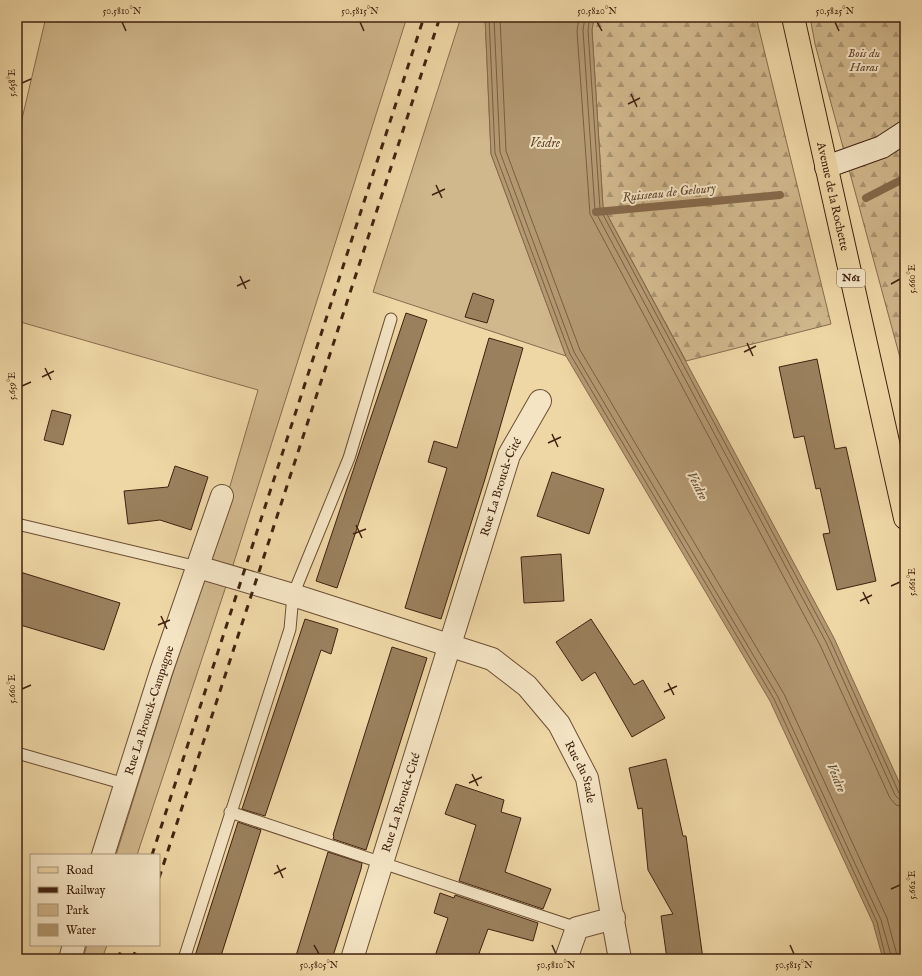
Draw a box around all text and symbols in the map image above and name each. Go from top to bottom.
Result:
text: 50.5810°N [103,5,142,18]
text: 50.5815°N [341,5,379,18]
text: 50.5820°N [577,5,617,18]
text: 50.5825°N [816,5,854,18]
park label: Bois du Haras [848,46,880,75]
text: 5.658°E [6,69,19,97]
water label: Vesdre [530,135,561,152]
street label: Avenue de la Rochette [813,140,853,253]
water label: Ruisseau de Geloury [621,180,717,206]
text: 5.660°E [906,264,919,294]
road number: N61 [837,269,865,287]
text: 5.659°E [6,372,19,400]
street label: Rue La Brouck-Cité [477,435,525,538]
water label: Vesdre [683,469,712,504]
text: 5.661°E [906,568,919,596]
street label: Rue La Brouck-Campagne [121,643,177,777]
text: 5.660°E [6,674,19,704]
street label: Rue du Stade [562,738,599,805]
street label: Rue La Brouck-Cité [378,750,423,854]
water label: Vesdre [822,761,850,796]
legend [30,854,160,946]
text: Road [66,863,94,878]
text: 5.662°E [906,870,919,900]
text: Railway [66,883,105,898]
text: Park [66,903,89,918]
text: Water [66,923,97,938]
text: 50.5805°N [300,959,339,972]
text: 50.5810°N [537,959,576,972]
text: 50.5815°N [775,959,813,972]

